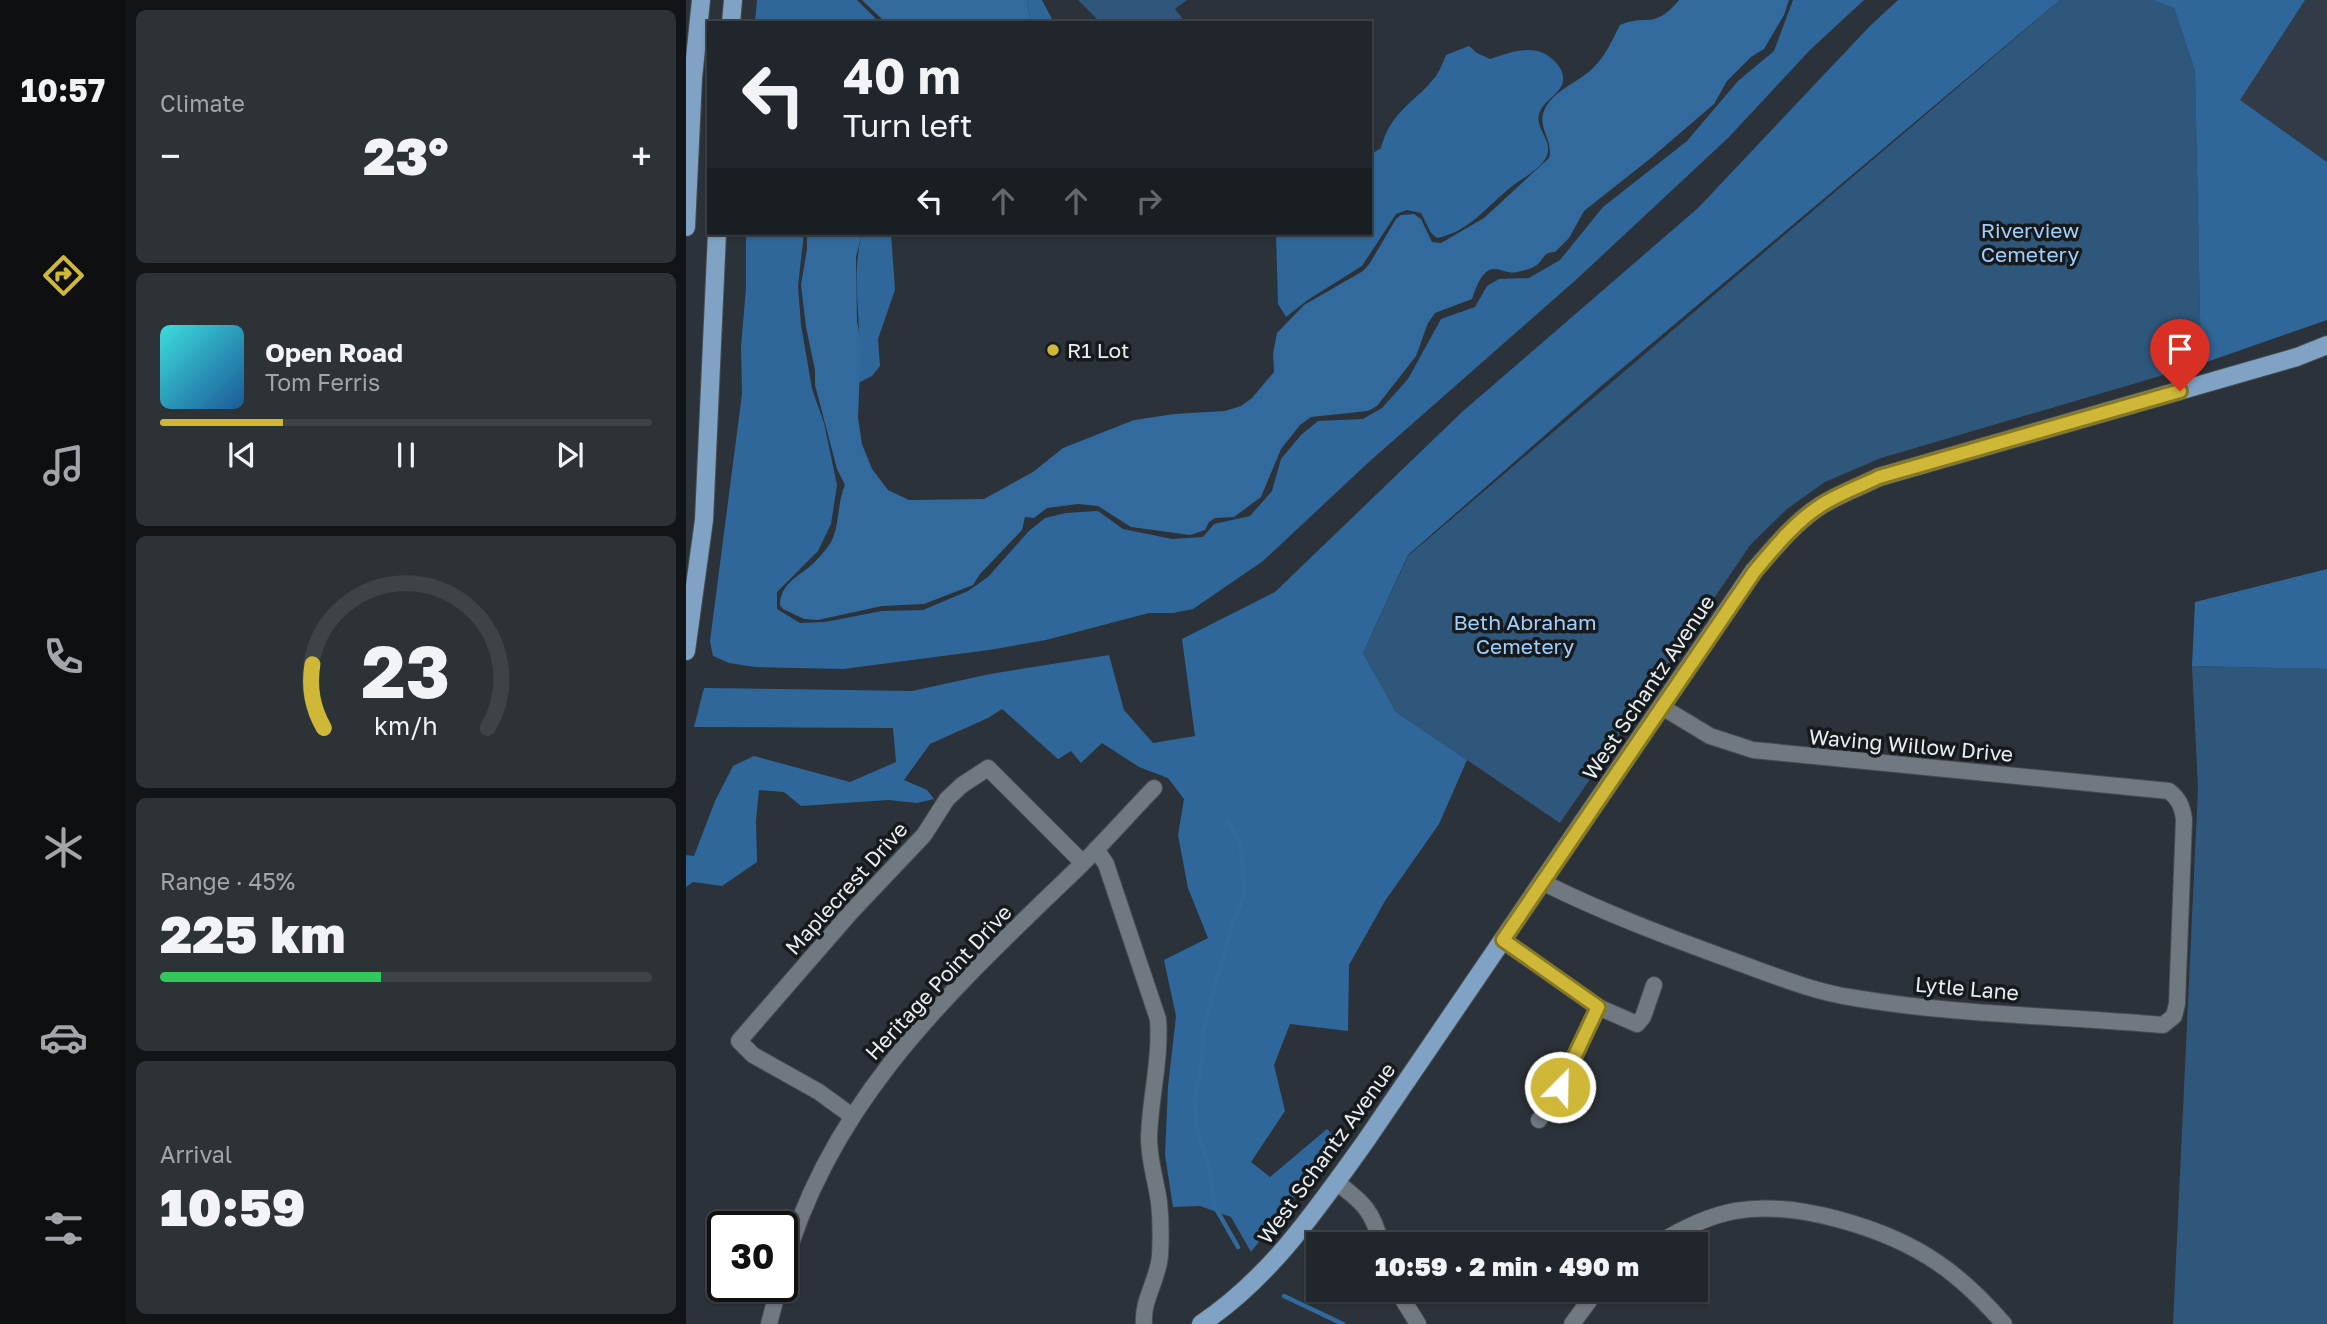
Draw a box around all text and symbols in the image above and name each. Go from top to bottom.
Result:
text: 40 m [843,46,961,105]
icon: left [728,49,819,140]
text: 10:57 [21,71,105,109]
text: Climate [160,89,245,117]
text: Turn left [843,106,972,144]
text: 23° [363,124,449,186]
text: − [160,133,181,178]
text: + [631,133,652,178]
icon: left [911,182,949,220]
icon: ahead [984,182,1022,220]
icon: ahead [1057,182,1095,220]
icon: right [1130,182,1168,220]
park label: Riverview Cemetery [1981,217,2079,267]
icon: directions [39,251,88,300]
pin [2150,319,2210,391]
icon: arrive [2161,330,2199,368]
text: Open Road [265,337,403,368]
place label: R1 Lot [1067,337,1129,363]
marker: R1 Lot [1045,342,1061,358]
text: Tom Ferris [265,368,380,396]
icon: previous [223,436,261,474]
icon: pause [387,436,425,474]
icon: next [551,436,589,474]
icon: music [39,441,88,490]
street label: West Schantz Avenue [1576,590,1720,784]
park label: Beth Abraham Cemetery [1453,609,1597,659]
text: 23 [362,627,450,714]
icon: phone [39,632,88,681]
text: km/h [374,710,438,741]
street label: Waving Willow Drive [1808,723,2014,767]
street label: Maplecrest Drive [779,816,913,960]
icon: climate [39,823,88,872]
text: Range · 45% [160,867,295,895]
street label: Heritage Point Drive [859,899,1017,1065]
text: 225 km [160,902,346,964]
street label: Lytle Lane [1914,971,2020,1005]
icon: car [39,1013,88,1062]
position arrow [1523,1050,1597,1124]
street label: West Schantz Avenue [1252,1057,1400,1249]
text: Arrival [160,1140,232,1168]
text: 10:59 [160,1175,306,1237]
icon: filters [39,1204,88,1253]
speed limit sign: 30 [707,1211,798,1302]
text: 10:59 · 2 min · 490 m [1375,1251,1639,1282]

